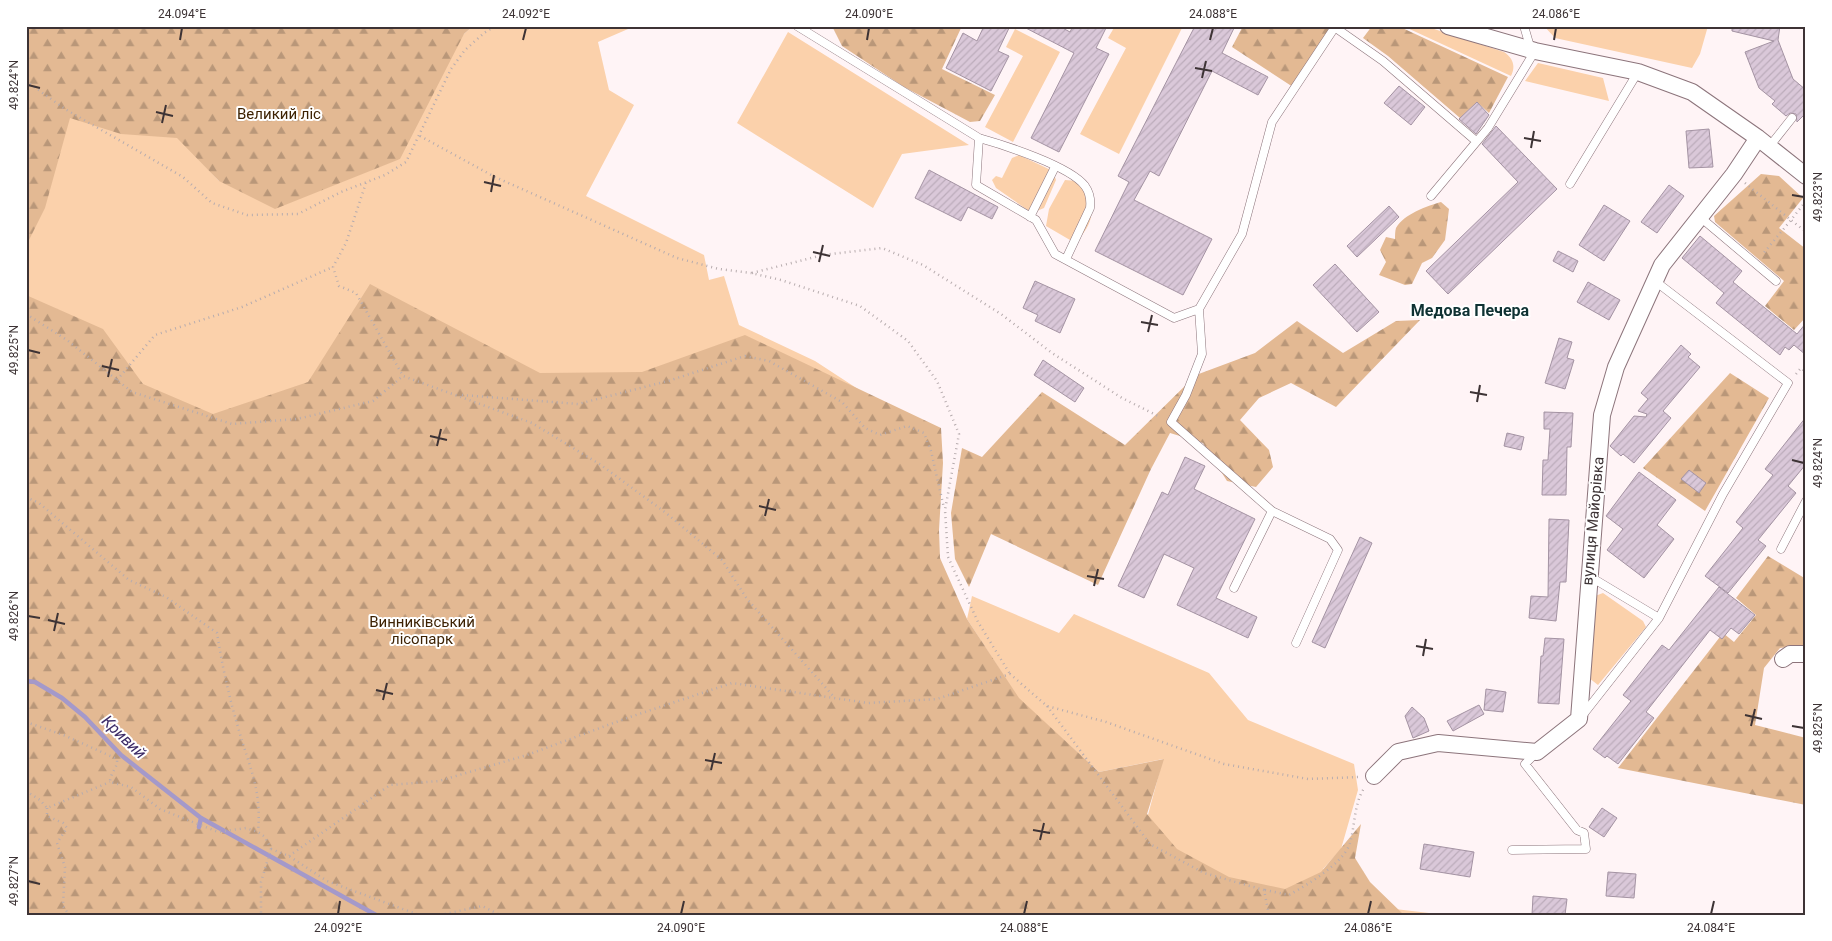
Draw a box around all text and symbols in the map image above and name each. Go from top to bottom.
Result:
text: 24.094°E [158,7,206,21]
text: 24.092°E [502,7,550,21]
text: 24.090°E [845,7,893,21]
text: 24.088°E [1189,7,1237,21]
text: 24.086°E [1532,7,1580,21]
text: 49.824°N [7,60,21,110]
park label: Великий ліс [237,105,321,123]
text: 49.823°N [1811,172,1825,222]
district label: Медова Печера [1411,301,1530,320]
text: 49.825°N [7,325,21,375]
text: 49.824°N [1811,438,1825,488]
street label: вулиця Майорівка [1578,456,1608,586]
text: 49.826°N [7,591,21,641]
park label: Винниківський лісопарк [369,613,475,648]
text: 49.825°N [1811,703,1825,753]
water label: Кривий [98,711,150,763]
text: 49.827°N [7,856,21,906]
text: 24.092°E [314,921,362,935]
text: 24.090°E [657,921,705,935]
text: 24.088°E [1000,921,1048,935]
text: 24.086°E [1344,921,1392,935]
text: 24.084°E [1687,921,1735,935]

